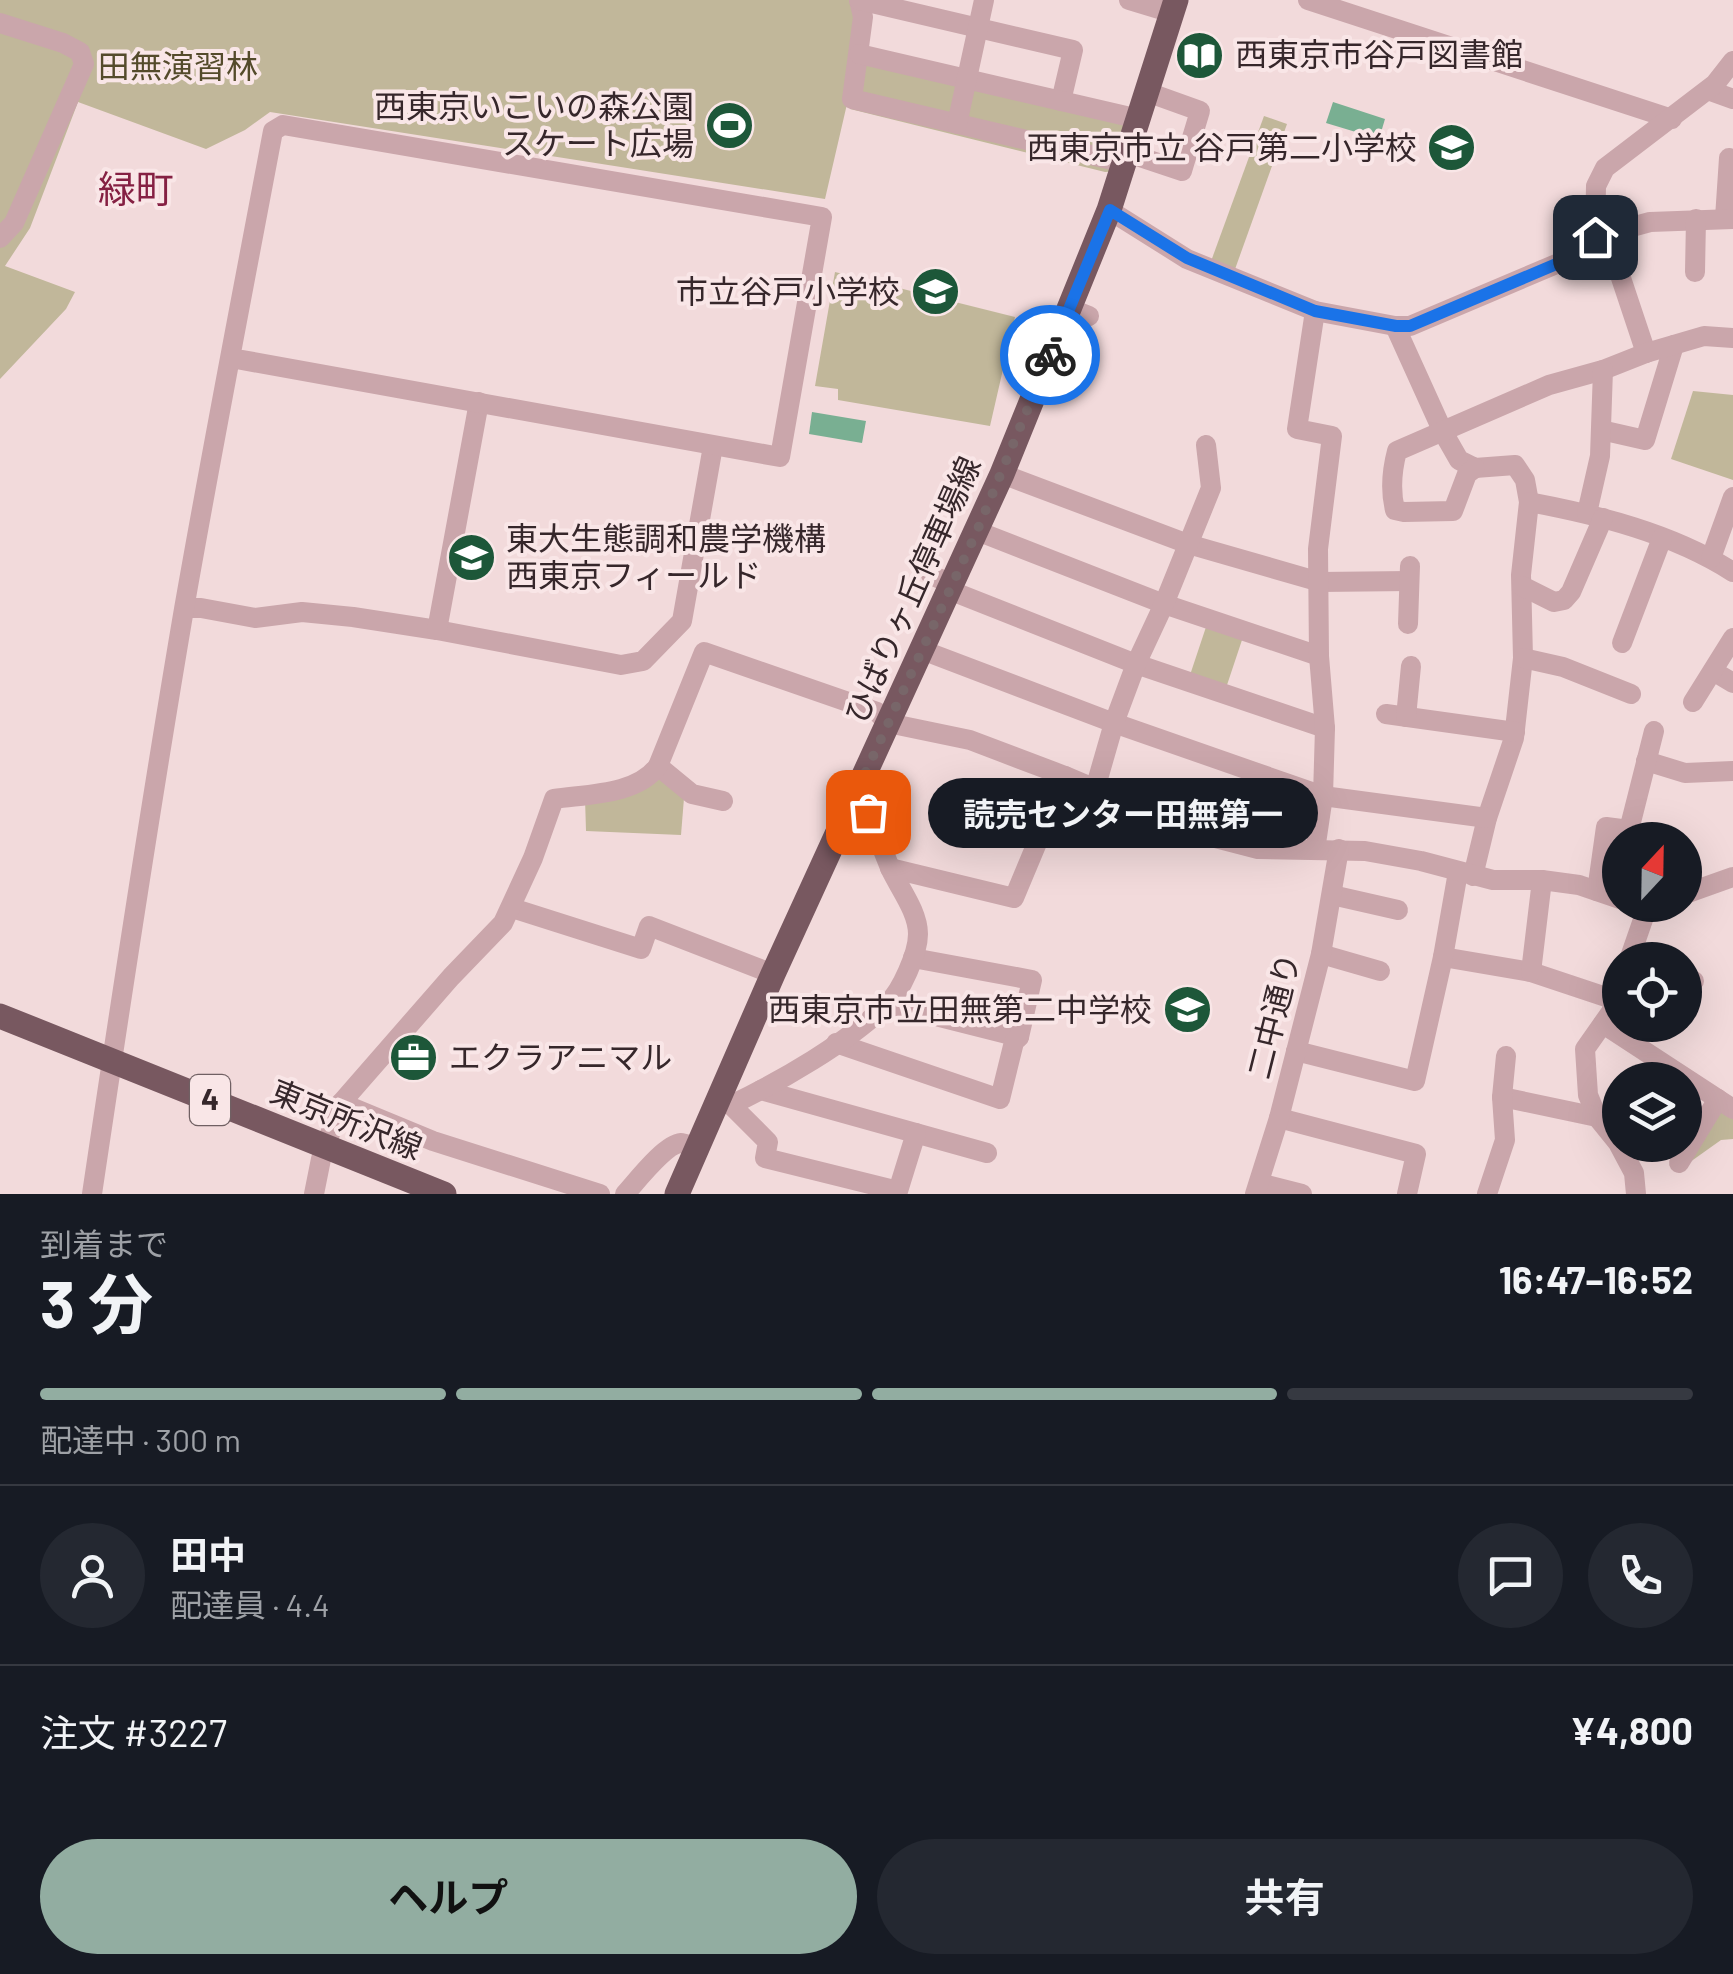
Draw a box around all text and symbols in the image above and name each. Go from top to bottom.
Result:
library icon: 西東京市谷戸図書館 [1174,29,1226,81]
place label: 西東京市谷戸図書館 [1235,34,1523,72]
park label: 田無演習林 [98,46,258,84]
place label: 西東京いこいの森公園 スケート広場 [374,86,694,161]
sports icon: 西東京いこいの森公園 スケート広場 [703,99,755,151]
school or university icon: 西東京市立 谷戸第二小学校 [1426,122,1478,174]
place label: 西東京市立 谷戸第二小学校 [1027,127,1417,165]
district label: 緑町 [98,165,174,211]
pin [1553,195,1638,280]
icon: home [1568,210,1623,265]
school or university icon: 市立谷戸小学校 [909,266,961,318]
place label: 市立谷戸小学校 [676,271,900,309]
courier [1000,305,1100,405]
icon: bike [1023,328,1078,383]
street label: ひばりヶ丘停車場線 [835,450,987,728]
place label: 東大生態調和農学機構 西東京フィールド [506,518,826,593]
school or university icon: 東大生態調和農学機構 西東京フィールド [445,531,497,583]
pin [826,770,911,855]
callout: 読売センター田無第一 [928,777,1318,847]
icon: bag [841,785,896,840]
text: 読売センター田無第一 [963,794,1283,832]
north arrow [1602,822,1702,922]
map controls [1602,822,1702,1162]
button: locate [1602,942,1702,1042]
street label: 二中通り [1238,949,1306,1082]
school or university icon: 西東京市立田無第二中学校 [1161,984,1213,1036]
place label: 西東京市立田無第二中学校 [768,989,1152,1027]
office icon: エクラアニマル [388,1032,440,1084]
place label: エクラアニマル [449,1037,672,1075]
button: layers [1602,1062,1702,1162]
street label: 東京所沢線 [265,1071,428,1166]
road number: 4 [190,1075,230,1125]
text: 到着まで [40,1224,168,1262]
text: 16:47–16:52 [1499,1256,1693,1302]
text: 3 分 [40,1263,153,1341]
text: 配達中 · 300 m [40,1420,241,1458]
button: person [40,1523,145,1628]
button: chat [1458,1523,1563,1628]
button: phone [1588,1523,1693,1628]
text: 田中 [170,1531,246,1577]
text: 配達員 · 4.4 [170,1585,330,1623]
text: ¥4,800 [1570,1707,1693,1753]
text: 注文 #3227 [40,1709,227,1755]
button: ヘルプ [40,1839,857,1954]
button: 共有 [877,1839,1693,1954]

